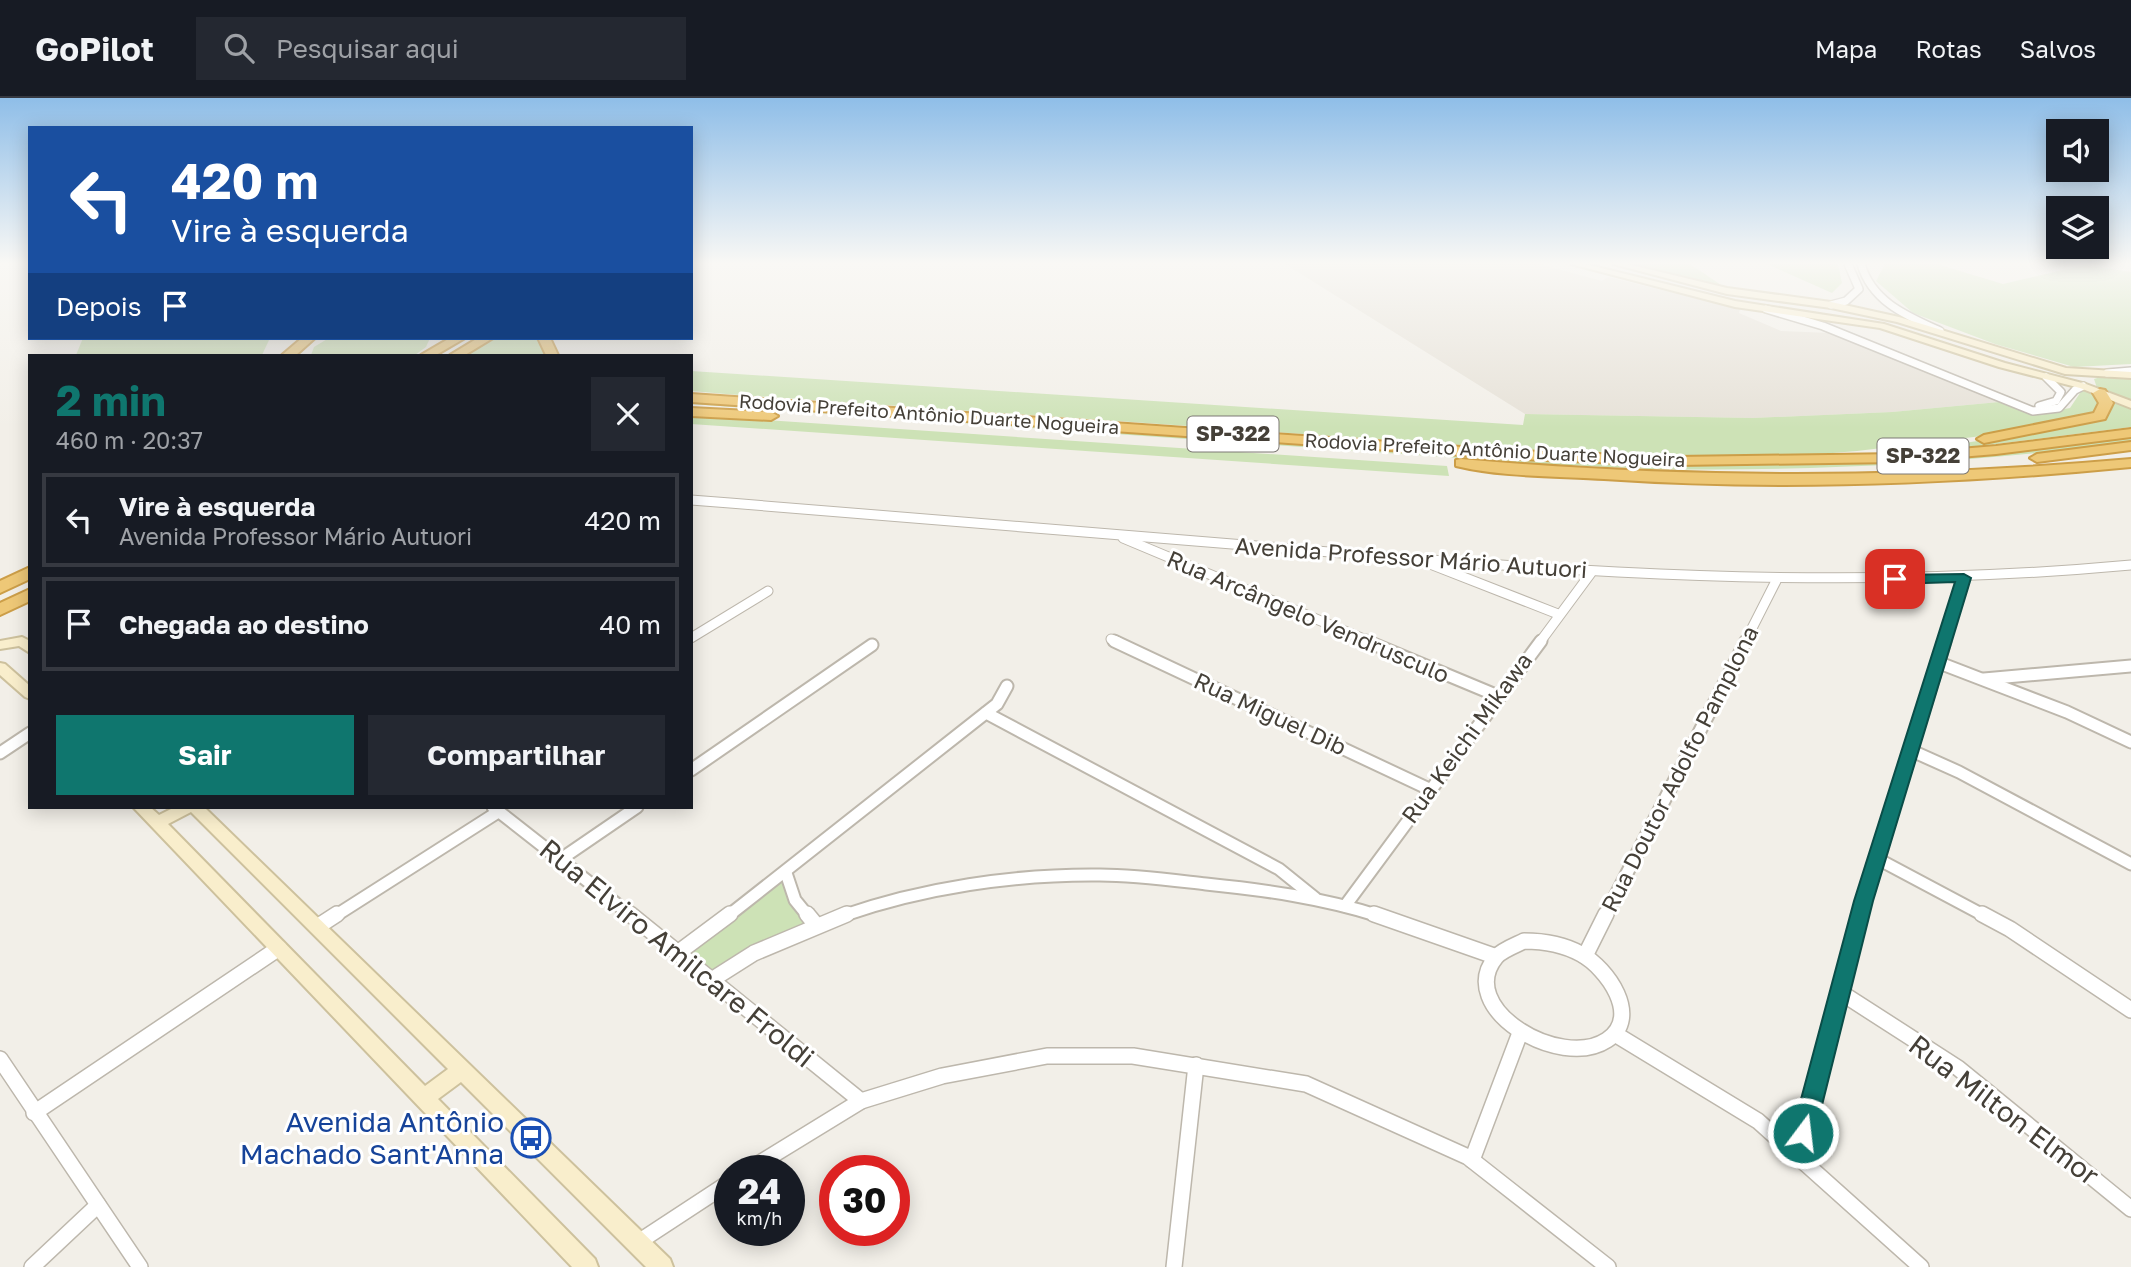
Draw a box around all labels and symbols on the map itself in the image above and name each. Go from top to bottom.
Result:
street label: Rodovia Prefeito Antônio Duarte Nogueira [738,389,1120,438]
road number: SP-322 [1188,416,1278,452]
street label: Rodovia Prefeito Antônio Duarte Nogueira [1304,428,1686,471]
road number: SP-322 [1878,438,1968,474]
street label: Avenida Professor Mário Autuori [1234,531,1588,583]
street label: Rua Arcângelo Vendrusculo [1163,544,1454,688]
pin [1865,549,1925,609]
street label: Rua Doutor Adolfo Pamplona [1595,621,1764,916]
street label: Rua Keichi Mikawa [1395,647,1537,828]
street label: Rua Miguel Dib [1190,666,1351,761]
street label: Rua Elviro Amilcare Froldi [533,832,821,1074]
street label: Rua Milton Elmor [1903,1028,2106,1192]
position arrow [1766,1096,1840,1170]
place label: Avenida Antônio Machado Sant'Anna [240,1105,504,1170]
bus stop icon: Avenida Antônio Machado Sant'Anna [510,1117,552,1159]
speed limit sign: 30 [819,1155,910,1246]

